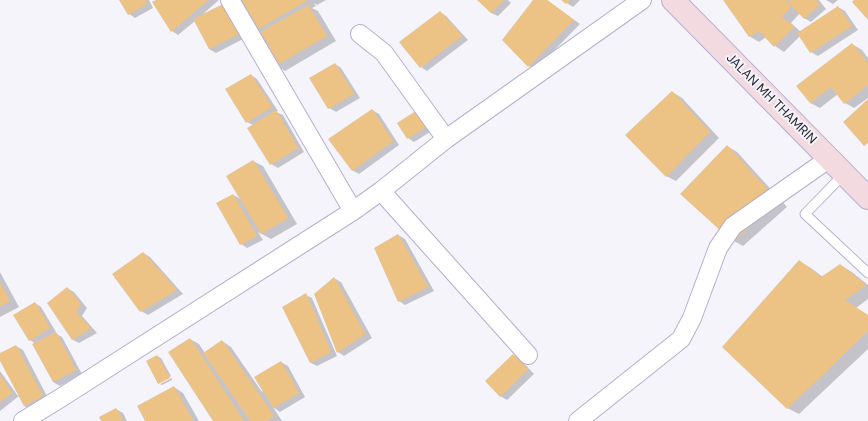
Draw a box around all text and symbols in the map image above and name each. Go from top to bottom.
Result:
street label: JALAN MH THAMRIN [723,51,819,147]

